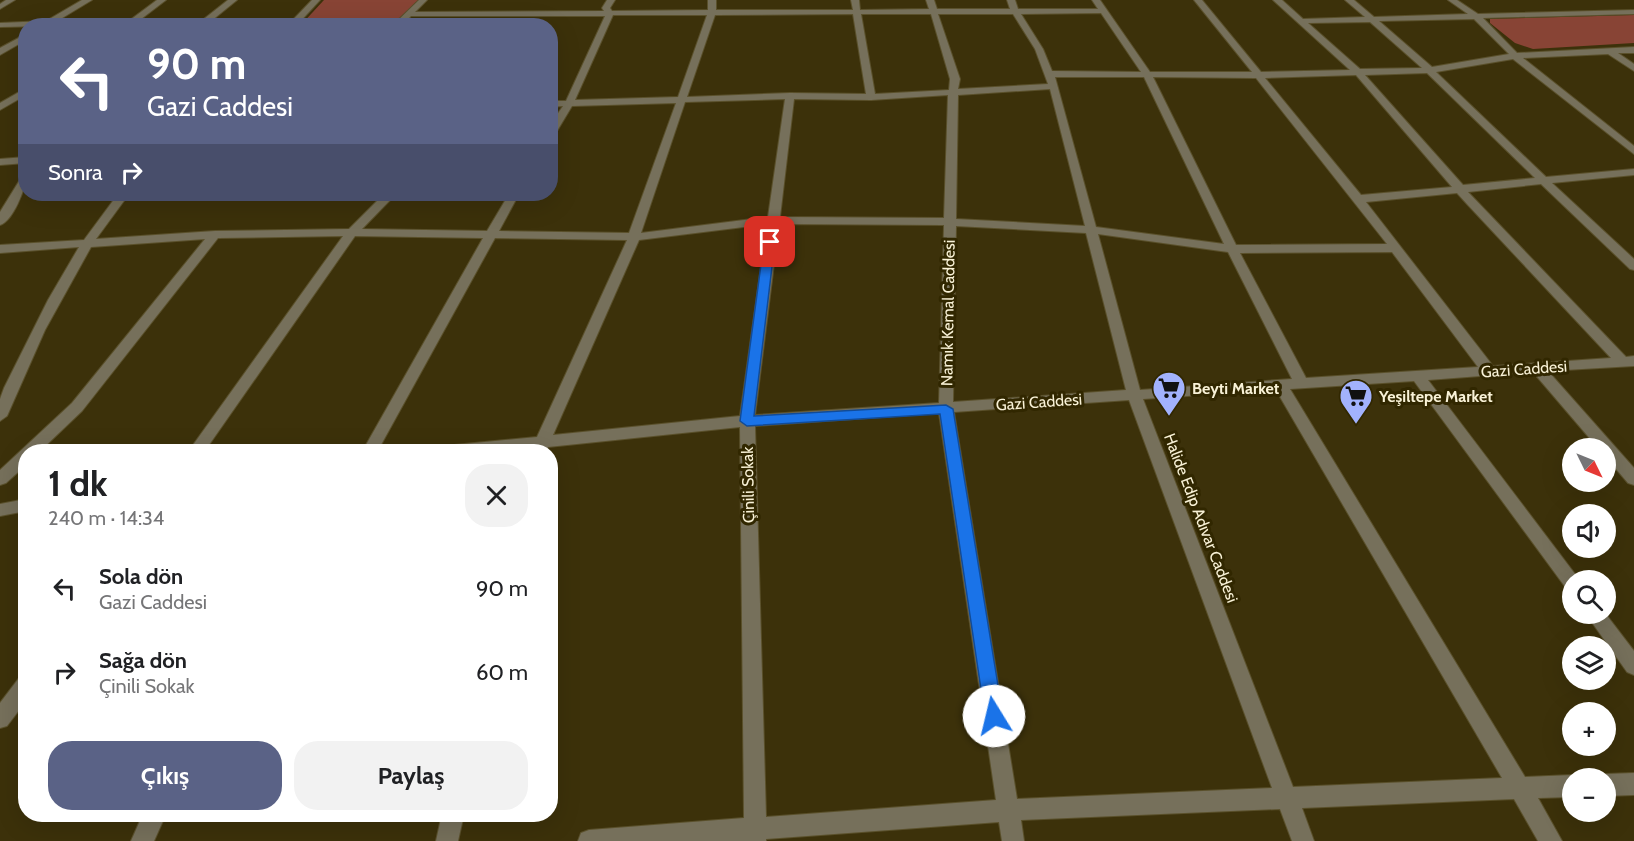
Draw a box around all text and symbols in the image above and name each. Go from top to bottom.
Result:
text: 90 m [147,38,246,90]
icon: left [48,42,126,120]
text: Gazi Caddesi [147,90,293,123]
icon: right [115,156,148,189]
text: Sonra [48,159,103,186]
pin [744,216,795,267]
icon: arrive [753,225,786,258]
street label: Namık Kemal Caddesi [937,240,959,386]
street label: Gazi Caddesi [1480,357,1568,381]
supermarket icon: Beyti Market [1151,370,1187,417]
supermarket icon: Yeşiltepe Market [1338,378,1374,425]
place label: Beyti Market [1192,379,1280,398]
place label: Yeşiltepe Market [1378,387,1493,406]
street label: Gazi Caddesi [995,390,1083,414]
street label: Halide Edip Adıvar Caddesi [1160,431,1242,605]
north arrow [1562,438,1616,492]
map controls [1562,438,1616,822]
street label: Çinili Sokak [738,446,758,523]
text: 1 dk [48,461,107,505]
button: close [465,464,528,527]
button: sound [1562,504,1616,558]
text: 240 m · 14:34 [48,506,164,530]
text: Sola dön [99,563,183,590]
button: search [1562,570,1616,624]
icon: left [48,572,81,605]
text: 90 m [476,575,528,602]
text: Gazi Caddesi [99,590,207,614]
button: layers [1562,636,1616,690]
text: Sağa dön [99,647,187,674]
icon: right [48,656,81,689]
text: 60 m [476,659,528,686]
text: Çinili Sokak [99,674,195,698]
position arrow [962,684,1026,748]
button: + [1562,702,1616,756]
button: Çıkış [48,741,282,810]
button: Paylaş [294,741,528,810]
button: − [1562,768,1616,822]

